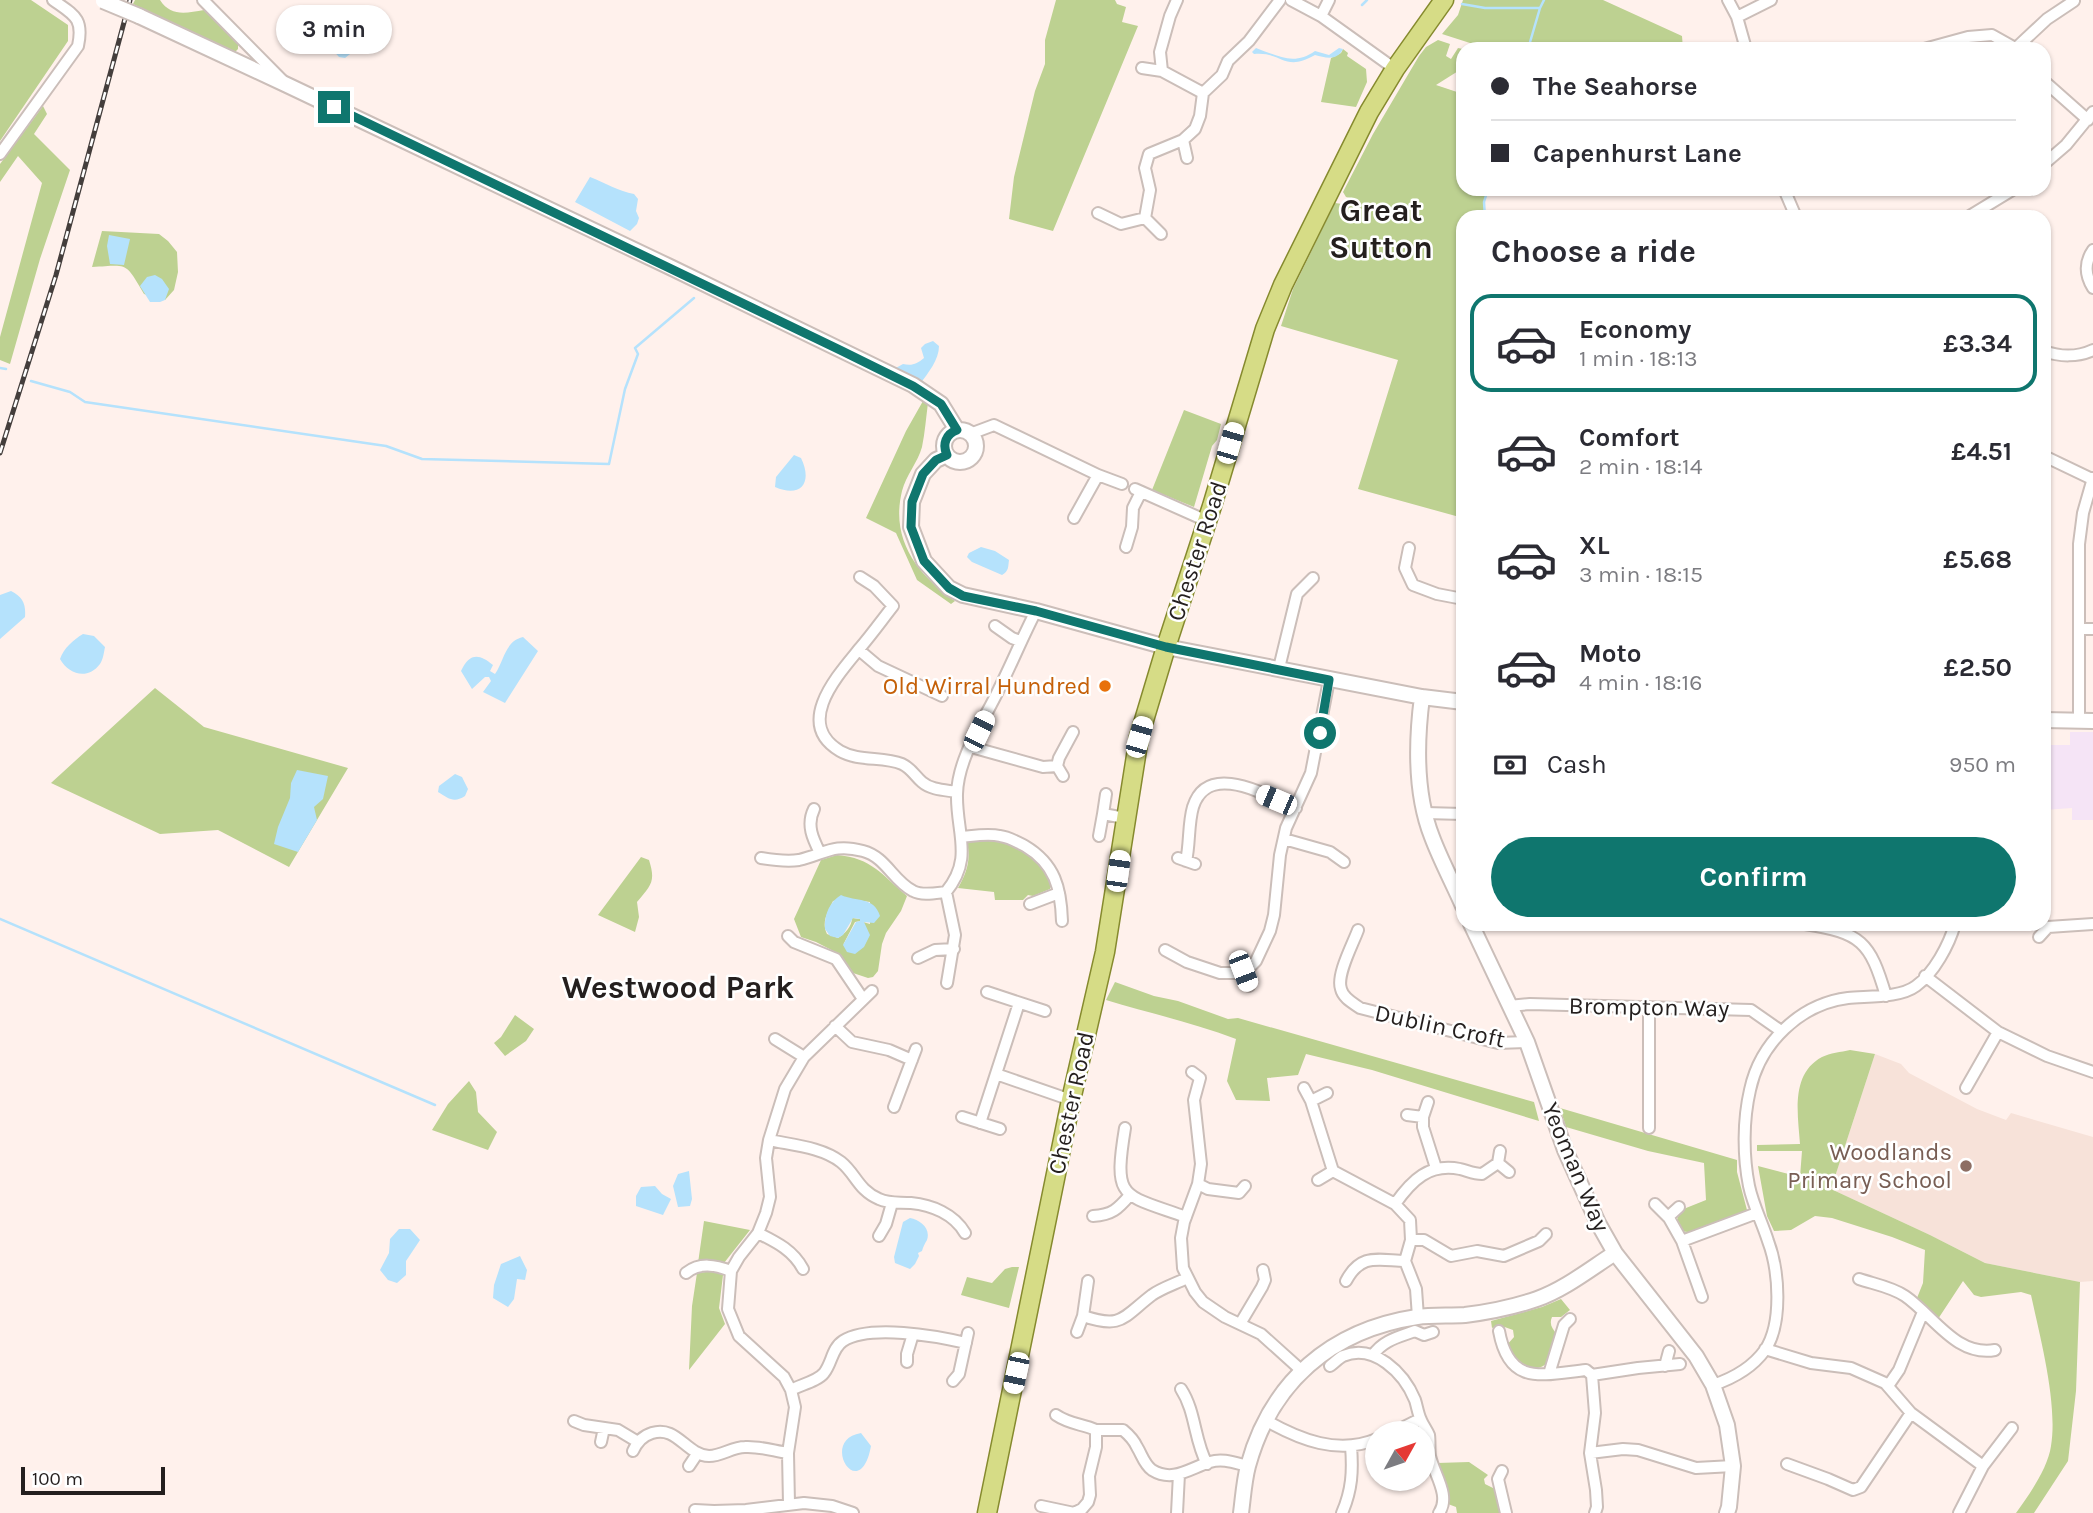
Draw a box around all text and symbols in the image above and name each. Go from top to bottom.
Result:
callout: 3 min [276,6,392,55]
text: 3 min [302,16,366,43]
text: The Seahorse [1533,71,1698,102]
route end [318,91,350,123]
text: Capenhurst Lane [1533,138,1742,169]
district label: Great Sutton [1329,192,1433,266]
text: Choose a ride [1491,233,1696,270]
icon: car [1495,312,1558,375]
text: Economy [1579,314,1691,345]
text: £3.34 [1943,328,2012,359]
text: 1 min · 18:13 [1579,345,1698,372]
car [1215,420,1246,466]
icon: car [1495,420,1558,483]
text: Comfort [1579,422,1680,453]
text: £4.51 [1951,436,2012,467]
text: 2 min · 18:14 [1579,453,1703,480]
street label: Chester Road [1161,478,1233,624]
icon: car [1495,528,1558,591]
text: XL [1579,530,1610,561]
text: £5.68 [1943,544,2012,575]
text: 3 min · 18:15 [1579,561,1703,588]
icon: car [1495,636,1558,699]
text: Moto [1579,638,1641,669]
text: £2.50 [1943,652,2012,683]
text: 4 min · 18:16 [1579,669,1702,696]
place label: Old Wirral Hundred [883,672,1091,700]
marker: Old Wirral Hundred [1097,678,1113,694]
car [961,708,998,754]
car [1124,714,1155,760]
route start [1304,717,1336,749]
icon: cash [1491,746,1529,784]
text: Cash [1547,749,1607,780]
text: 950 m [1949,751,2016,778]
car [1253,782,1300,818]
button: Confirm [1491,837,2016,917]
car [1105,849,1132,893]
car [1226,948,1261,994]
district label: Westwood Park [562,969,794,1006]
street label: Brompton Way [1568,992,1730,1022]
street label: Dublin Croft [1372,999,1508,1053]
street label: Chester Road [1042,1029,1100,1177]
street label: Yeoman Way [1536,1098,1616,1236]
place label: Woodlands Primary School [1787,1138,1952,1194]
marker: Woodlands Primary School [1958,1158,1974,1174]
car [1002,1350,1031,1396]
north arrow [1365,1421,1435,1491]
map controls [1365,1421,1435,1491]
scale bar [21,1464,164,1496]
text: 100 m [32,1468,83,1490]

